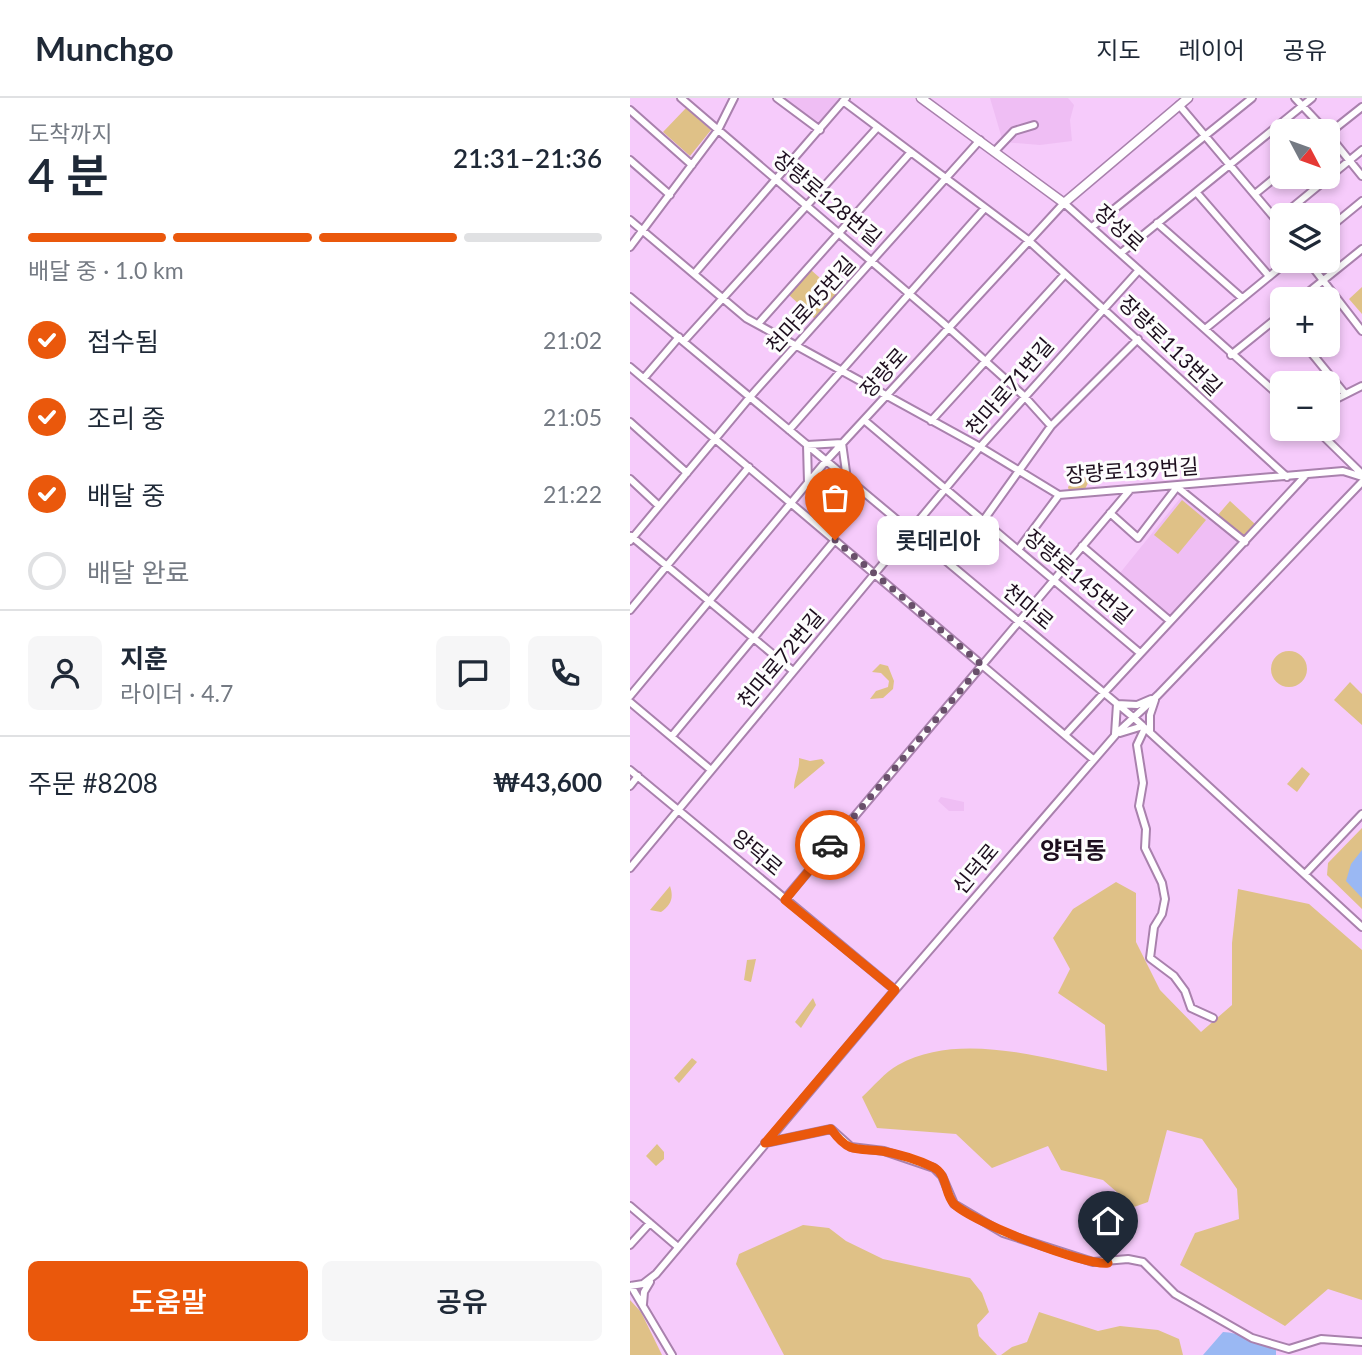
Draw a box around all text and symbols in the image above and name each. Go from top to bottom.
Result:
text: Munchgo [35,28,174,68]
text: 지도 [1096,35,1141,64]
text: 레이어 [1179,35,1245,64]
text: 공유 [1283,35,1327,64]
text: 도착까지 [28,119,113,147]
north arrow [1270,119,1340,189]
map controls [1270,119,1340,441]
text: 21:31–21:36 [453,142,602,174]
street label: 장량로128번길 [769,145,887,250]
text: 4 분 [28,147,108,202]
street label: 장성로 [1090,198,1150,256]
button: layers [1270,203,1340,273]
street label: 천마로45번길 [760,251,860,357]
text: 배달 중 · 1.0 km [28,256,184,284]
button: + [1270,287,1340,357]
street label: 장량로113번길 [1114,290,1228,400]
icon: check [28,321,66,359]
text: 접수됨 [87,325,159,357]
text: 21:02 [543,326,602,354]
street label: 천마로71번길 [960,332,1058,440]
street label: 장량로 [854,342,912,402]
button: − [1270,371,1340,441]
icon: check [28,398,66,436]
text: 조리 중 [87,402,165,434]
text: 21:05 [543,403,602,431]
street label: 장량로139번길 [1065,452,1199,487]
pin [805,468,865,540]
icon: check [28,475,66,513]
text: 배달 중 [87,479,165,511]
icon: bag [816,479,854,517]
text: 21:22 [543,480,602,508]
callout: 롯데리아 [877,516,1000,564]
street label: 장량로145번길 [1020,523,1138,628]
text: 롯데리아 [896,526,980,554]
text: 배달 완료 [87,556,189,588]
street label: 천마로 [999,578,1059,634]
street label: 천마로72번길 [731,604,828,712]
button: person [28,636,102,710]
button: chat [436,636,510,710]
button: phone [528,636,602,710]
text: 지훈 [120,642,168,674]
text: 라이더 · 4.7 [120,679,233,707]
text: ₩43,600 [492,766,602,798]
text: 주문 #8208 [28,767,158,799]
courier [795,810,865,880]
street label: 양덕로 [728,824,788,880]
icon: car [811,826,849,864]
district label: 양덕동 [1040,835,1106,864]
street label: 신덕로 [947,838,1003,898]
pin [1078,1191,1138,1263]
icon: home [1089,1202,1127,1240]
button: 도움말 [28,1261,308,1341]
button: 공유 [322,1261,602,1341]

